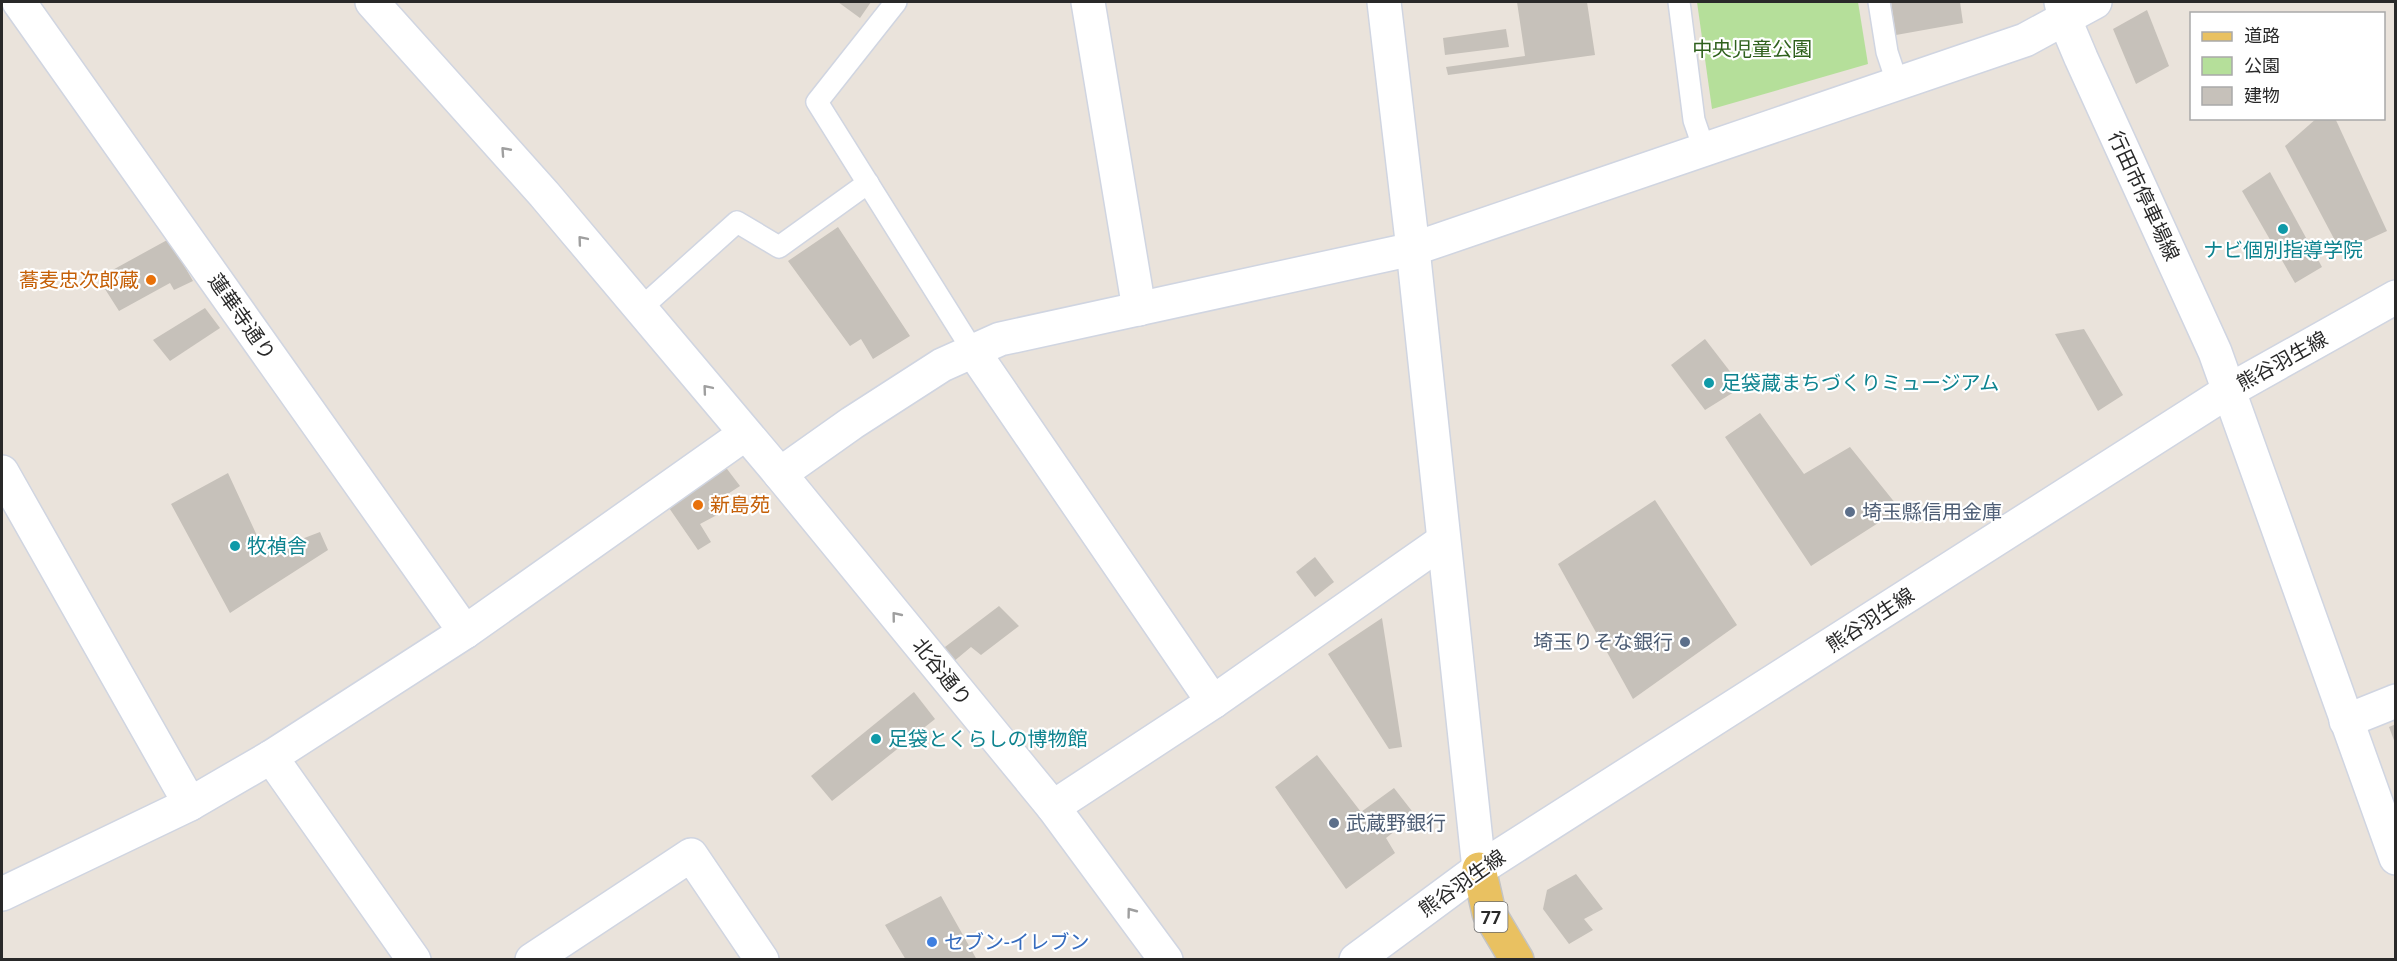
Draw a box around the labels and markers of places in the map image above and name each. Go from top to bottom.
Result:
marker: ナビ個別指導学院 [2276,222,2290,236]
place label: ナビ個別指導学院 [2203,238,2363,262]
place label: 蕎麦忠次郎蔵 [19,268,139,292]
marker: 蕎麦忠次郎蔵 [144,273,158,287]
place label: 足袋蔵まちづくりミュージアム [1721,371,1999,395]
marker: 足袋蔵まちづくりミュージアム [1702,376,1716,390]
place label: 新島苑 [710,493,770,517]
marker: 新島苑 [691,498,705,512]
place label: 埼玉縣信用金庫 [1862,500,2002,524]
marker: 埼玉縣信用金庫 [1843,505,1857,519]
place label: 牧禎舎 [247,534,307,558]
marker: 牧禎舎 [228,539,242,553]
place label: 埼玉りそな銀行 [1533,630,1673,654]
marker: 埼玉りそな銀行 [1678,635,1692,649]
place label: 足袋とくらしの博物館 [888,727,1087,751]
marker: 足袋とくらしの博物館 [869,732,883,746]
place label: 武蔵野銀行 [1346,811,1446,835]
marker: 武蔵野銀行 [1327,816,1341,830]
place label: セブン-イレブン [944,930,1090,954]
marker: セブン-イレブン [925,935,939,949]

